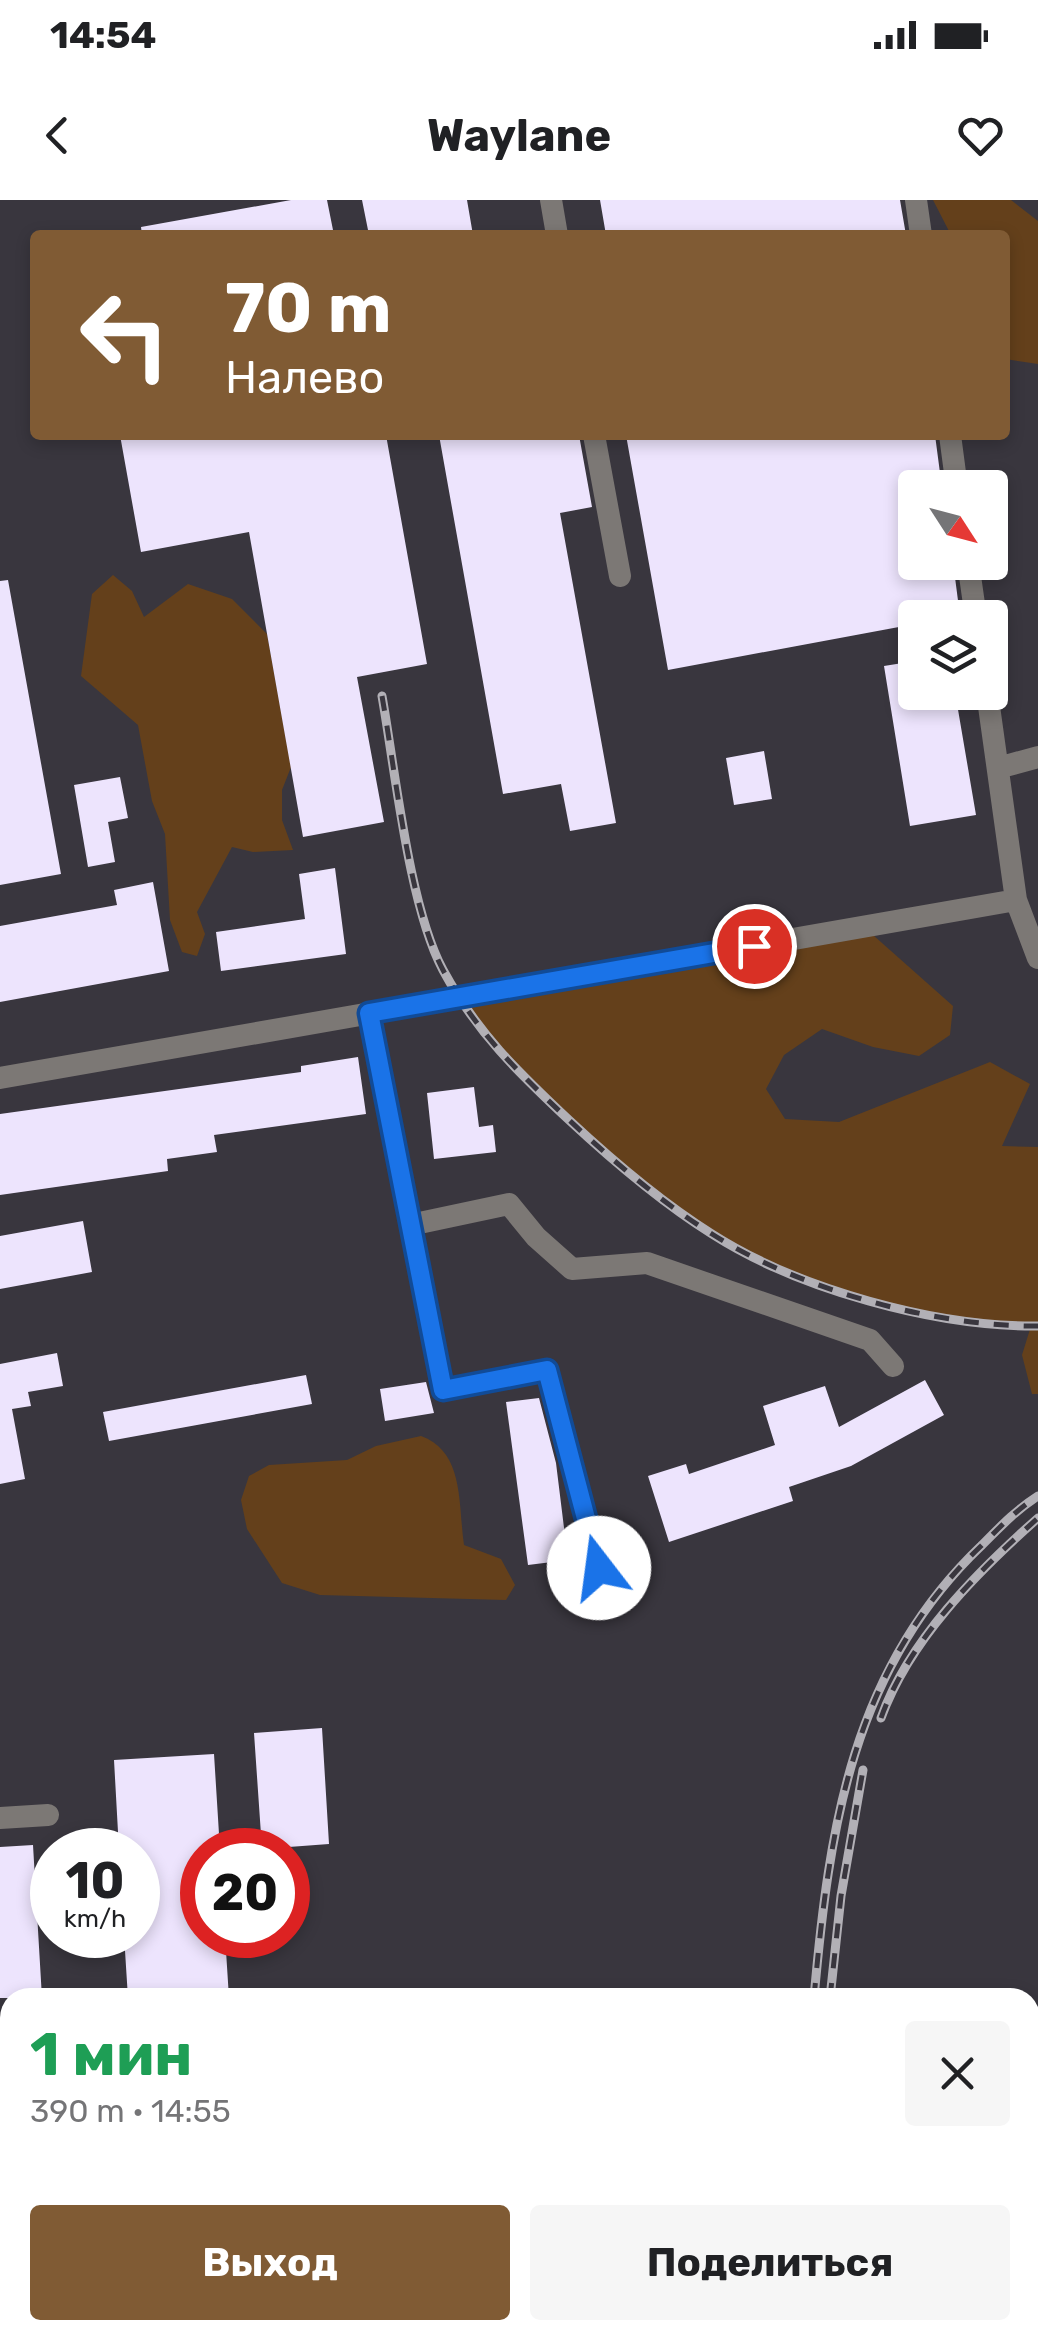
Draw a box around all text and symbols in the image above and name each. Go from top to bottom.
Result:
text: 14:54 [50,12,156,58]
icon: back [30,108,85,163]
icon: heart [953,108,1008,163]
text: Waylane [427,109,611,162]
text: 70 m [225,267,392,350]
icon: left [60,270,190,400]
text: Налево [225,351,384,404]
north arrow [898,470,1008,580]
map controls [898,470,1008,710]
button: layers [898,600,1008,710]
pin [712,904,797,989]
icon: arrive [727,919,782,974]
position arrow [547,1516,651,1620]
speed limit sign: 20 [180,1828,310,1958]
text: 10 [66,1851,124,1911]
text: km/h [64,1904,126,1933]
text: 1 мин [30,2019,193,2090]
button: close [905,2021,1010,2126]
text: 390 m · 14:55 [30,2092,231,2130]
button: Выход [30,2205,510,2320]
button: Поделиться [530,2205,1010,2320]

